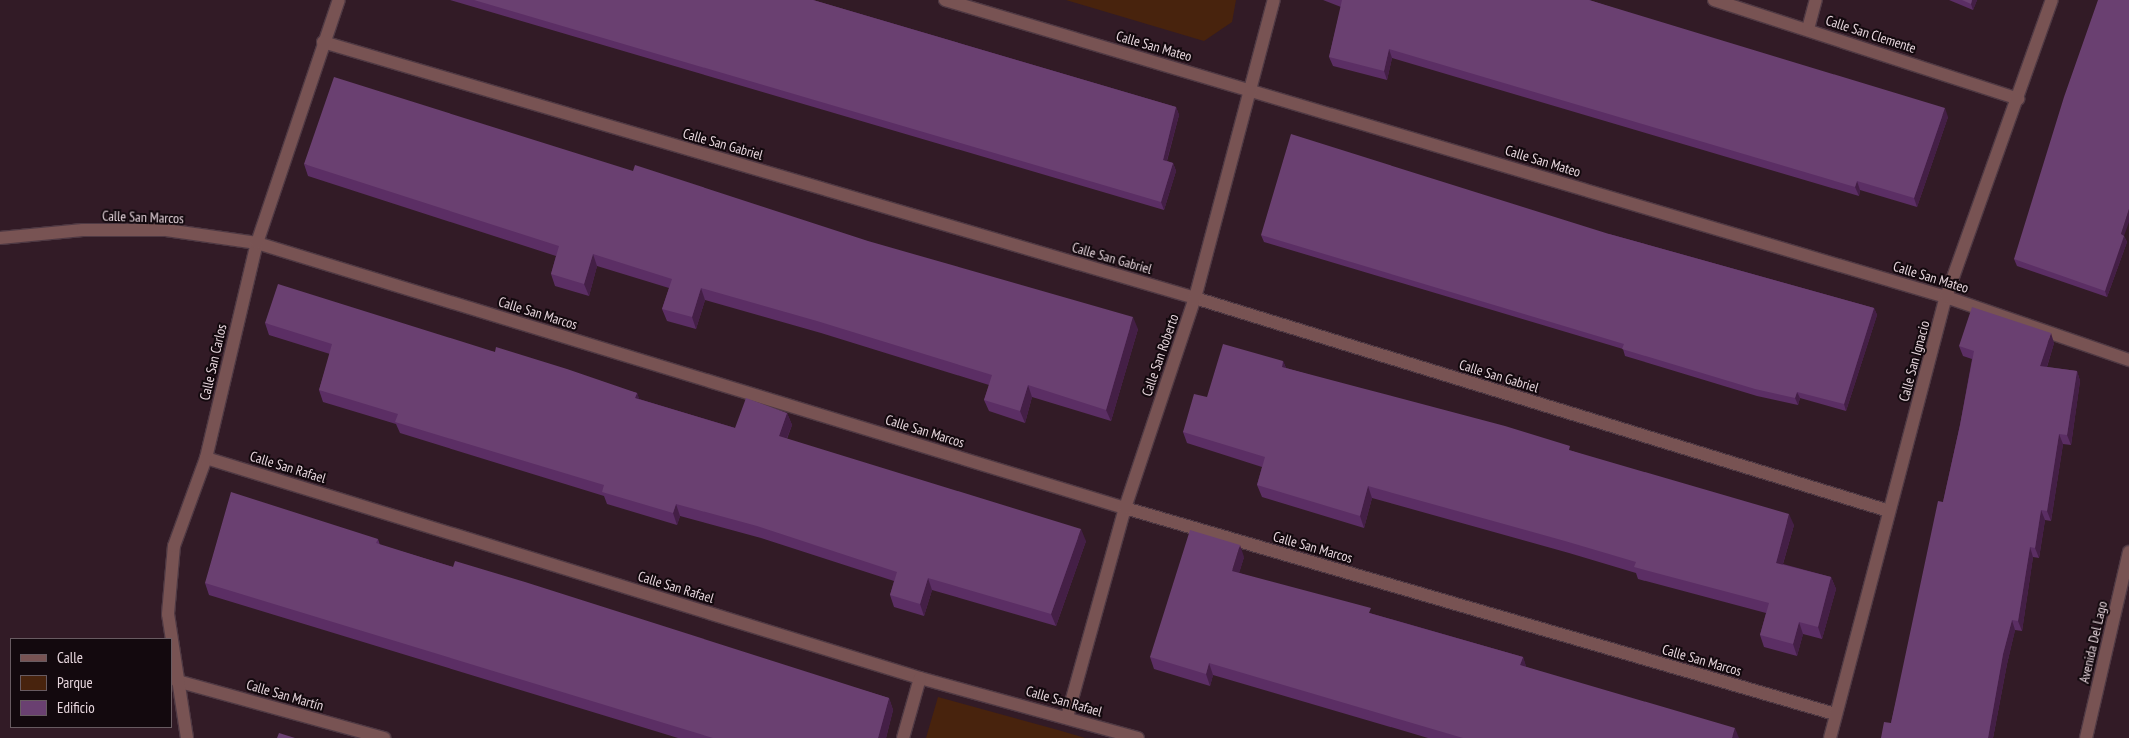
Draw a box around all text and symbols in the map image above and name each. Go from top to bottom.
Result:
street label: Calle San Clemente [1824,12,1918,56]
street label: Calle San Mateo [1114,27,1194,65]
street label: Calle San Gabriel [681,125,765,163]
street label: Calle San Mateo [1503,142,1583,180]
street label: Calle San Marcos [102,207,184,227]
street label: Calle San Gabriel [1070,239,1154,277]
street label: Calle San Mateo [1891,258,1971,296]
street label: Calle San Marcos [496,293,580,333]
street label: Calle San Roberto [1138,312,1182,398]
street label: Calle San Ignacio [1895,319,1933,403]
street label: Calle San Carlos [196,322,230,402]
street label: Calle San Gabriel [1457,356,1541,396]
street label: Calle San Marcos [883,411,967,451]
street label: Calle San Rafael [248,448,328,486]
street label: Calle San Marcos [1271,528,1355,566]
street label: Calle San Rafael [636,568,716,606]
street label: Avenida Del Lago [2075,599,2111,685]
legend [10,638,172,728]
street label: Calle San Marcos [1660,641,1744,679]
text: Calle [57,648,83,667]
text: Parque [57,673,93,692]
street label: Calle San Martín [244,676,326,714]
street label: Calle San Rafael [1024,682,1104,720]
text: Edificio [57,698,95,717]

